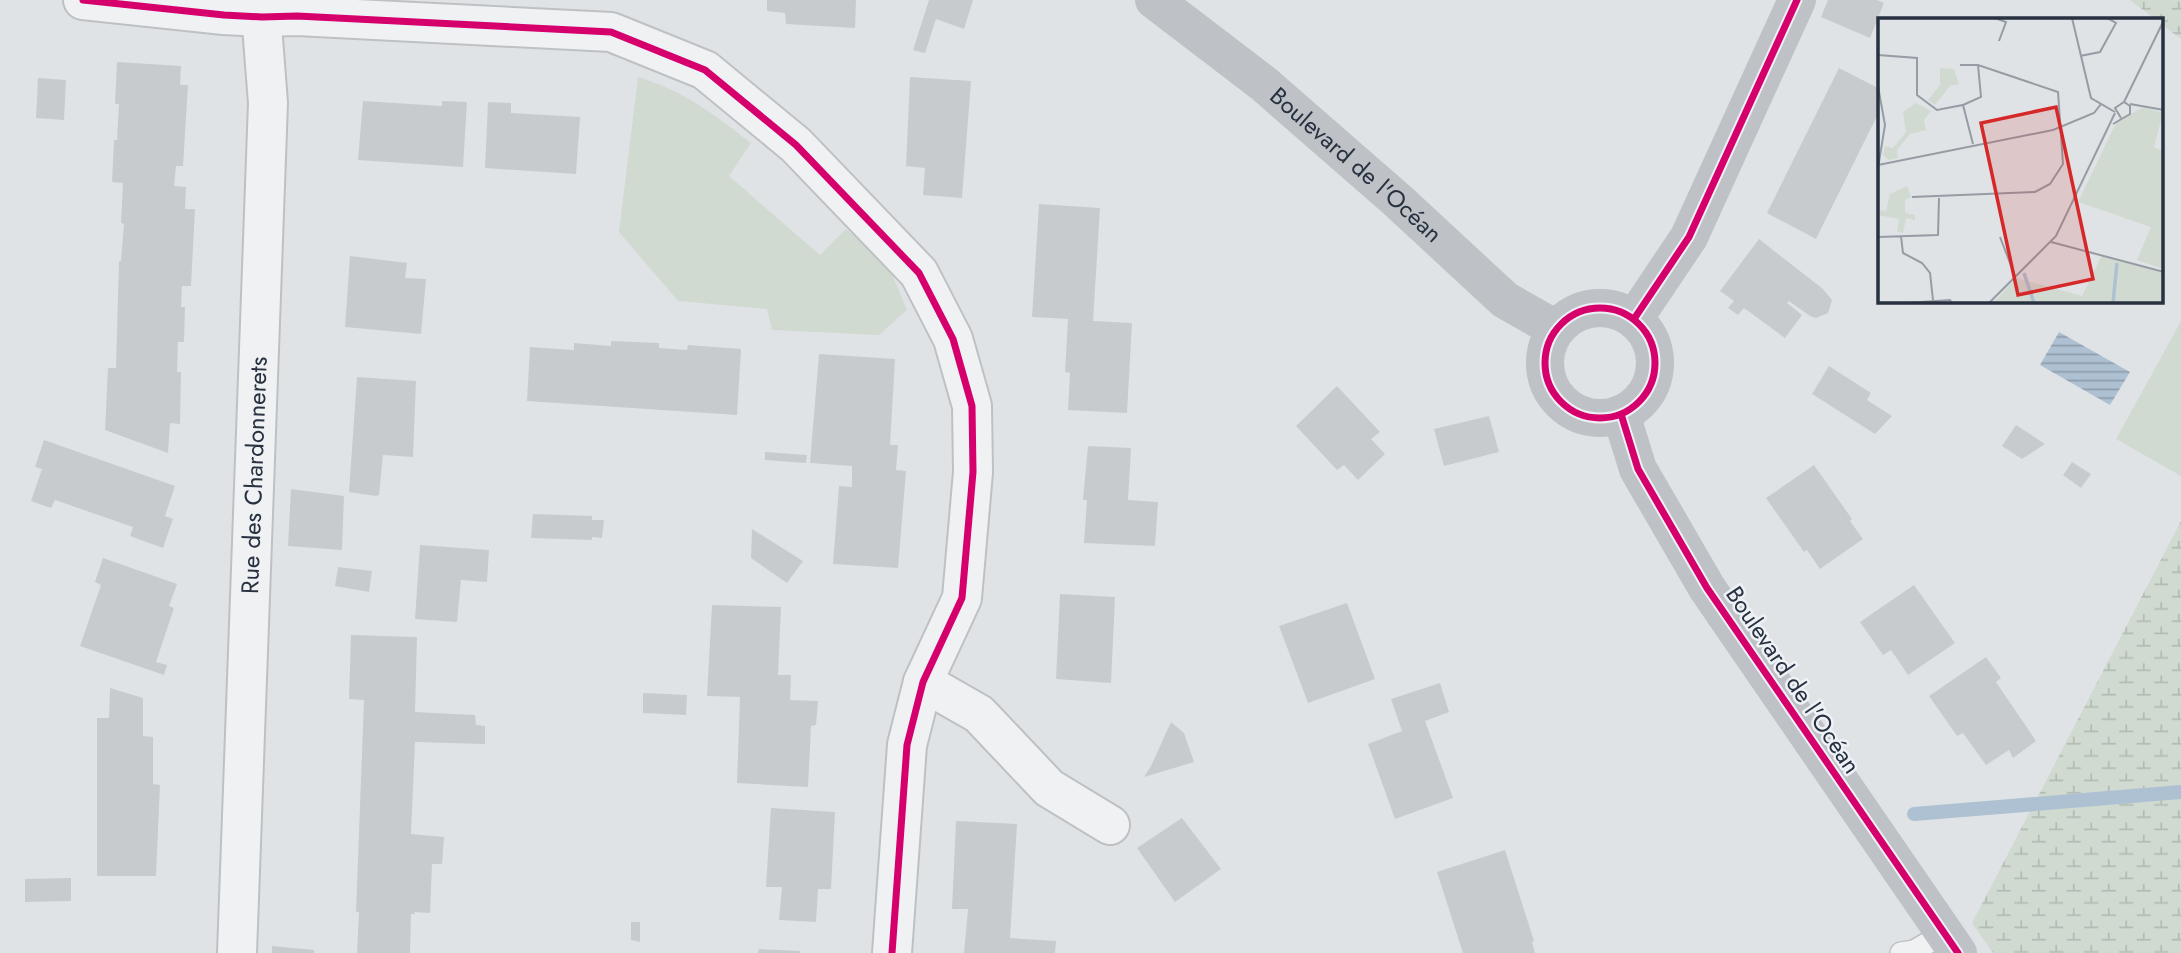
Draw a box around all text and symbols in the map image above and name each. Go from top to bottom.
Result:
inset map [1878,18,2164,303]
street label: Boulevard de l'Océan [1262,79,1450,251]
street label: Rue des Chardonnerets [232,356,276,595]
street label: Boulevard de l'Océan [1717,579,1869,781]

